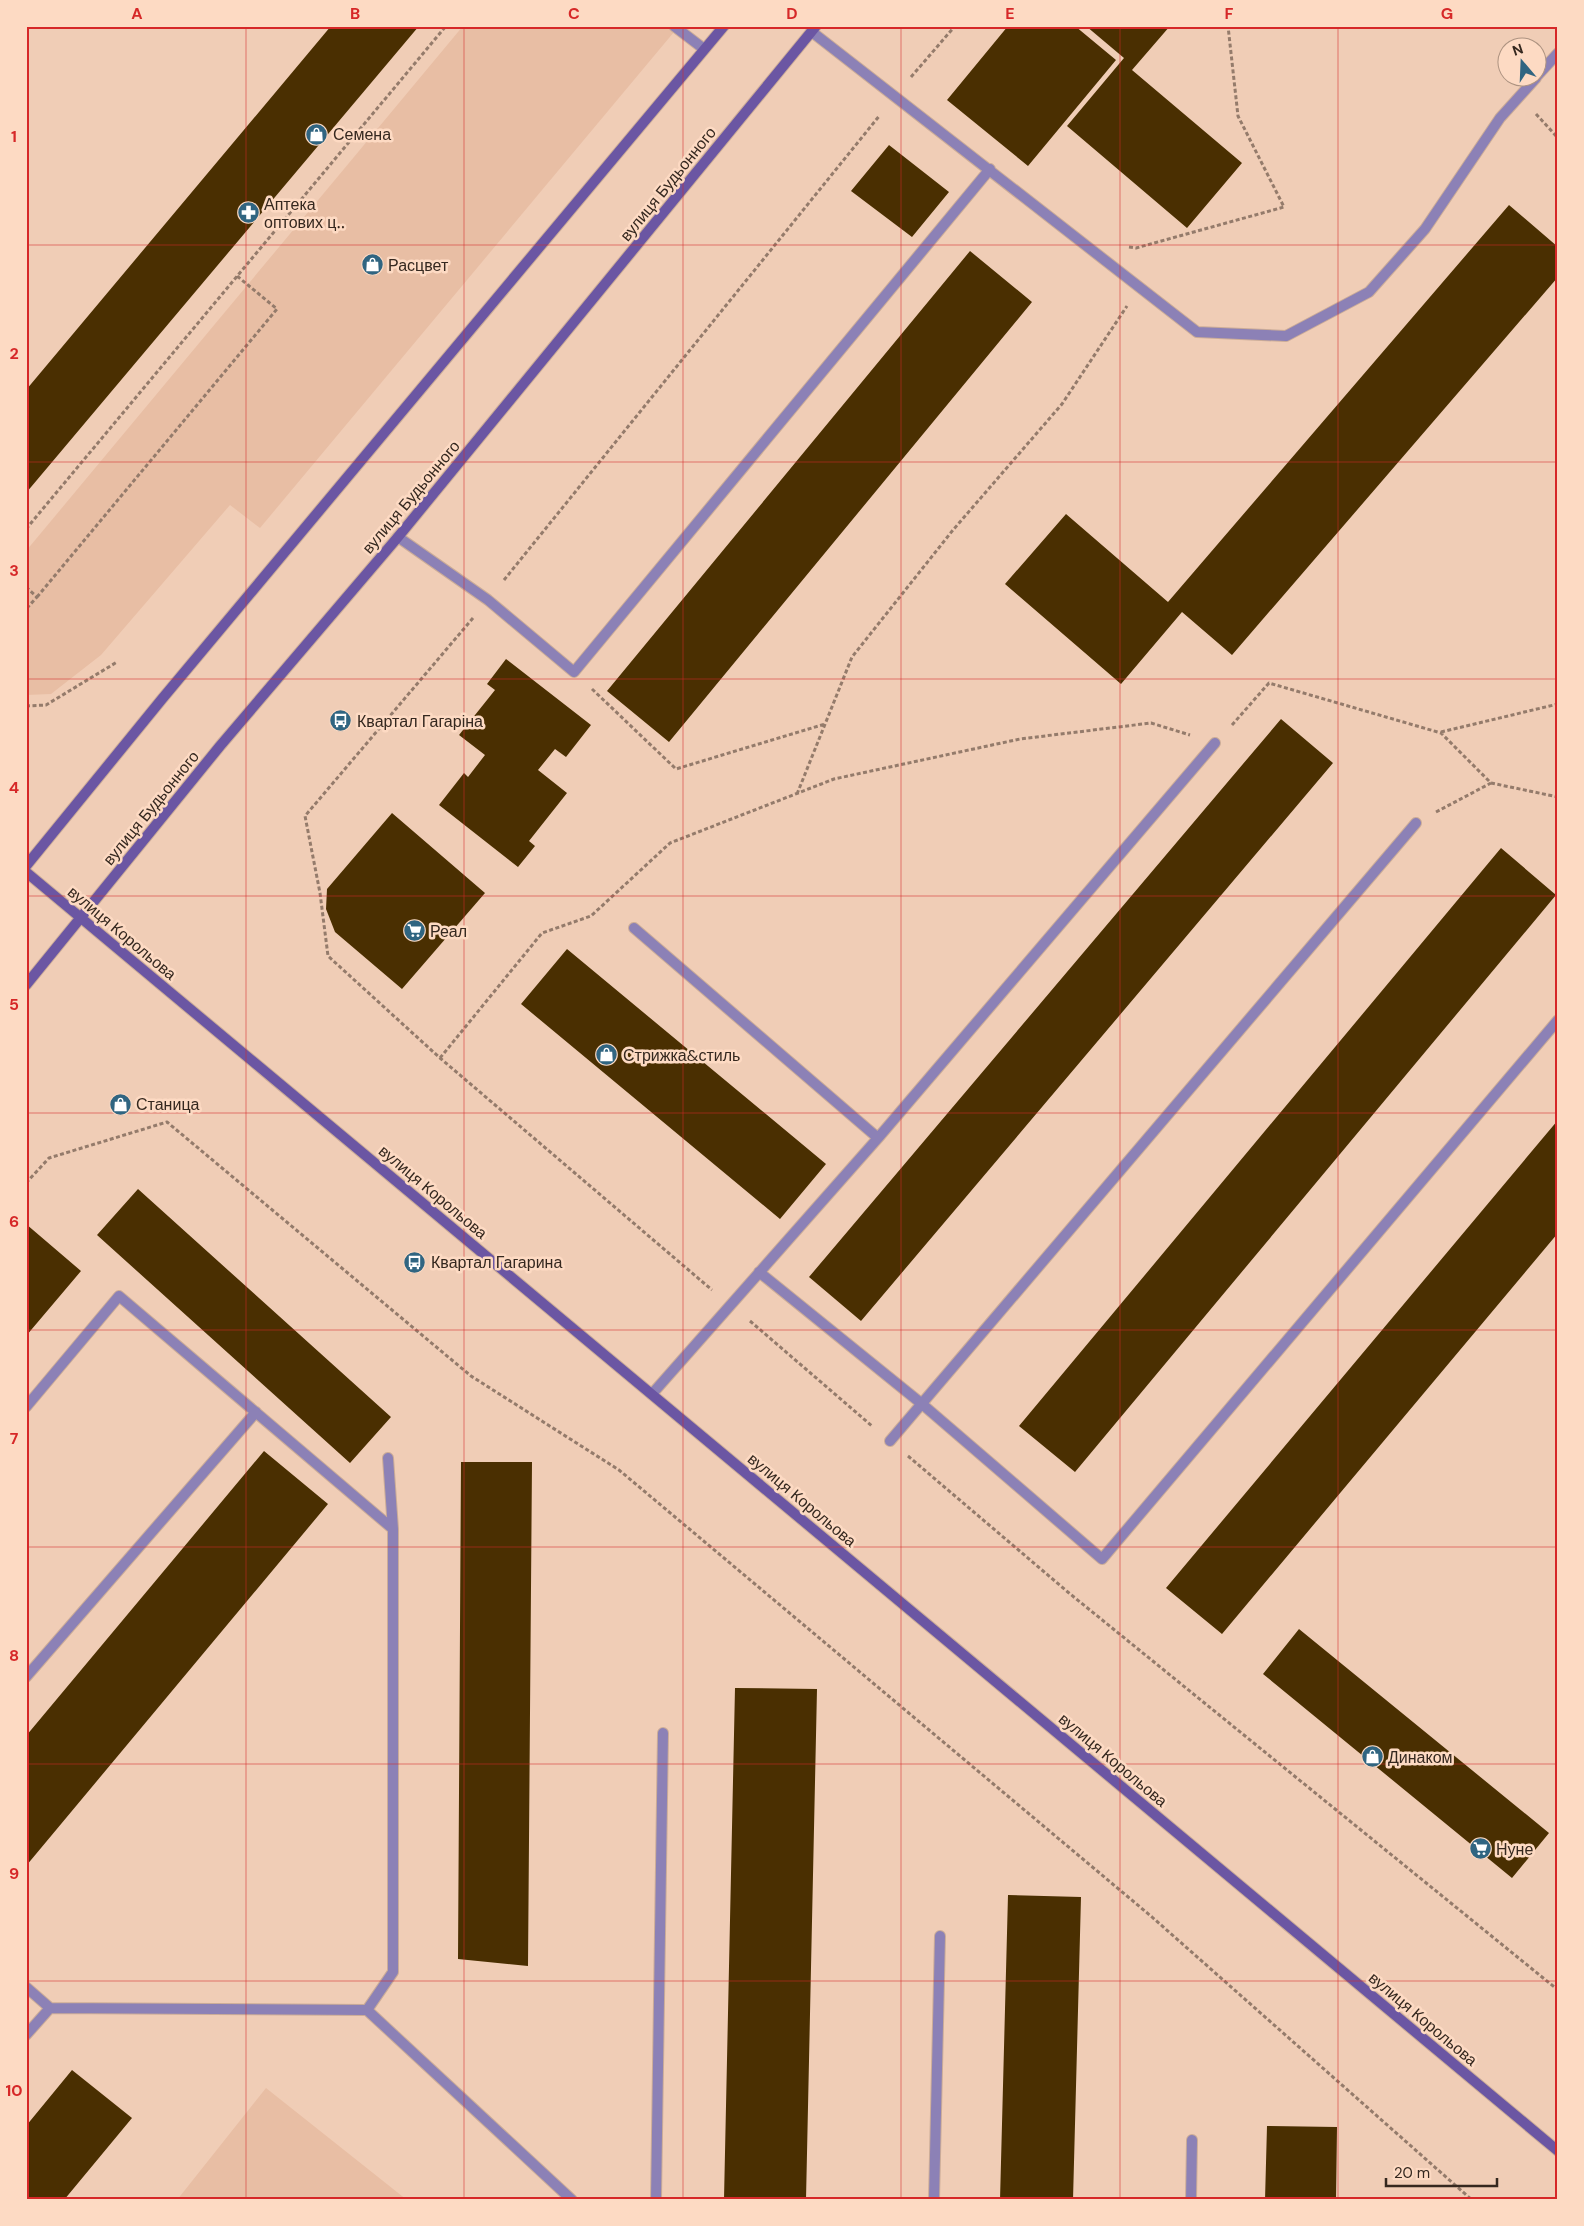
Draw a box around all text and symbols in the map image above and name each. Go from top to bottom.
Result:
text: A [131,3,143,24]
text: B [350,3,360,24]
text: C [568,3,580,24]
text: D [786,3,798,24]
text: E [1005,3,1015,24]
text: F [1225,3,1234,24]
text: G [1441,3,1453,24]
north arrow [1496,38,1546,88]
text: N [1510,40,1526,60]
shop icon: Семена [305,122,329,146]
street label: вулиця Будьонного [615,122,721,246]
place label: Семена [333,124,391,145]
text: 1 [11,126,17,147]
place label: Аптека оптових ц‥ [264,194,345,233]
pharmacy icon: Аптека оптових ц‥ [236,201,260,225]
shop icon: Расцвет [360,253,384,277]
place label: Расцвет [388,255,449,276]
text: 2 [9,343,19,364]
street label: вулиця Будьонного [358,436,465,558]
text: 3 [9,560,19,581]
bus stop icon: Квартал Гагаріна [329,709,353,733]
place label: Квартал Гагаріна [357,711,483,732]
street label: вулиця Будьонного [98,746,204,870]
text: 4 [9,777,19,798]
street label: вулиця Корольова [63,881,181,985]
supermarket icon: Реал [402,919,426,943]
place label: Реал [430,921,467,942]
text: 5 [9,994,19,1015]
shop icon: Стрижка&стиль [595,1043,619,1067]
place label: Стрижка&стиль [623,1045,740,1066]
shop icon: Станица [108,1092,132,1116]
place label: Станица [136,1094,200,1115]
street label: вулиця Корольова [374,1140,492,1244]
text: 6 [9,1211,19,1232]
bus stop icon: Квартал Гагарина [403,1250,427,1274]
place label: Квартал Гагарина [431,1252,562,1273]
text: 7 [10,1428,19,1449]
street label: вулиця Корольова [743,1448,861,1552]
text: 8 [9,1645,19,1666]
street label: вулиця Корольова [1054,1708,1172,1812]
shop icon: Динаком [1360,1745,1384,1769]
place label: Динаком [1388,1747,1453,1768]
supermarket icon: Нуне [1468,1837,1492,1861]
place label: Нуне [1496,1839,1533,1860]
text: 9 [9,1863,19,1884]
street label: вулиця Корольова [1364,1967,1482,2071]
text: 10 [5,2080,23,2101]
scale bar [1386,2156,1498,2188]
text: 20 m [1394,2163,1430,2183]

